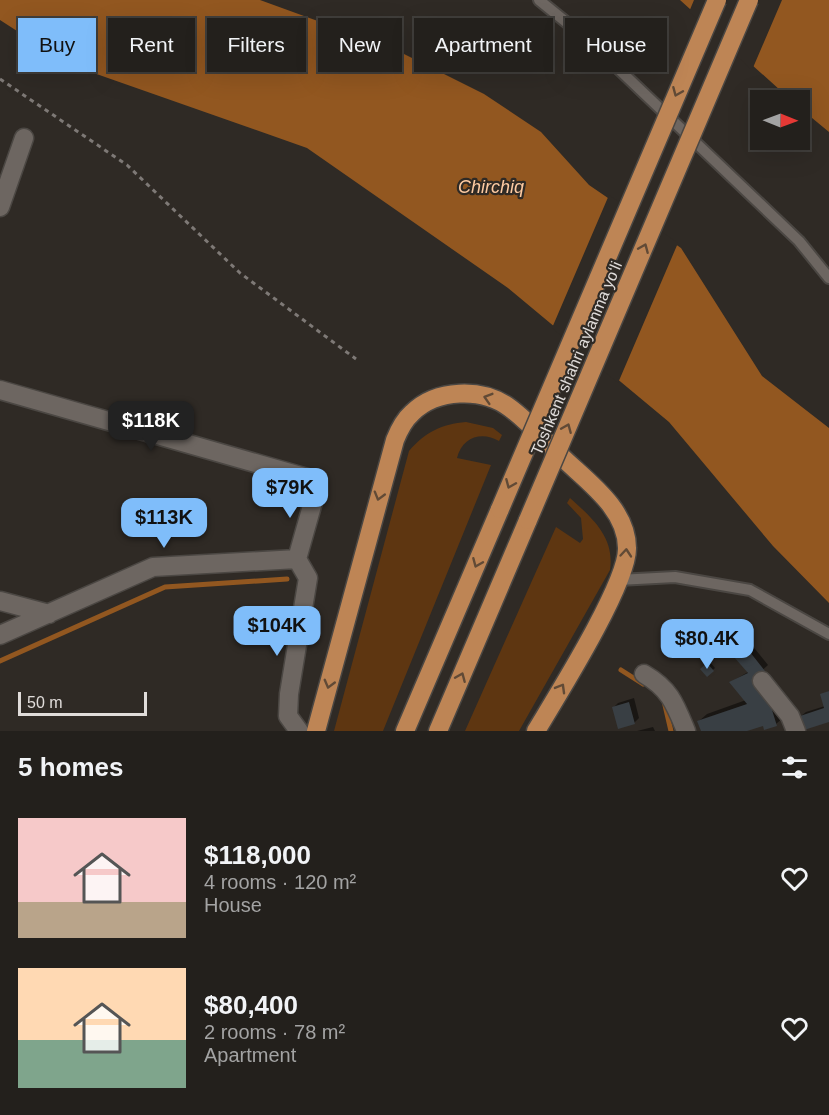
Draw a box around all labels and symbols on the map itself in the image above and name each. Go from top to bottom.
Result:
one-way arrow [672,86,684,97]
north arrow [750,90,810,150]
water label: Chirchiq [458,177,524,197]
one-way arrow [637,244,649,255]
street label: Toshkent shahri aylanma yoʻli [528,259,625,458]
one-way arrow [483,393,494,406]
pin: $118K [109,401,193,452]
one-way arrow [560,423,572,434]
pin: $79K [254,468,326,519]
one-way arrow [506,478,518,489]
one-way arrow [374,490,386,501]
pin: $113K [122,498,206,549]
one-way arrow [619,548,632,557]
one-way arrow [472,557,484,568]
pin: $104K [235,606,319,657]
pin: $80.4K [658,619,756,670]
one-way arrow [454,673,466,684]
one-way arrow [323,679,336,689]
one-way arrow [554,683,565,694]
scale bar [18,689,147,716]

